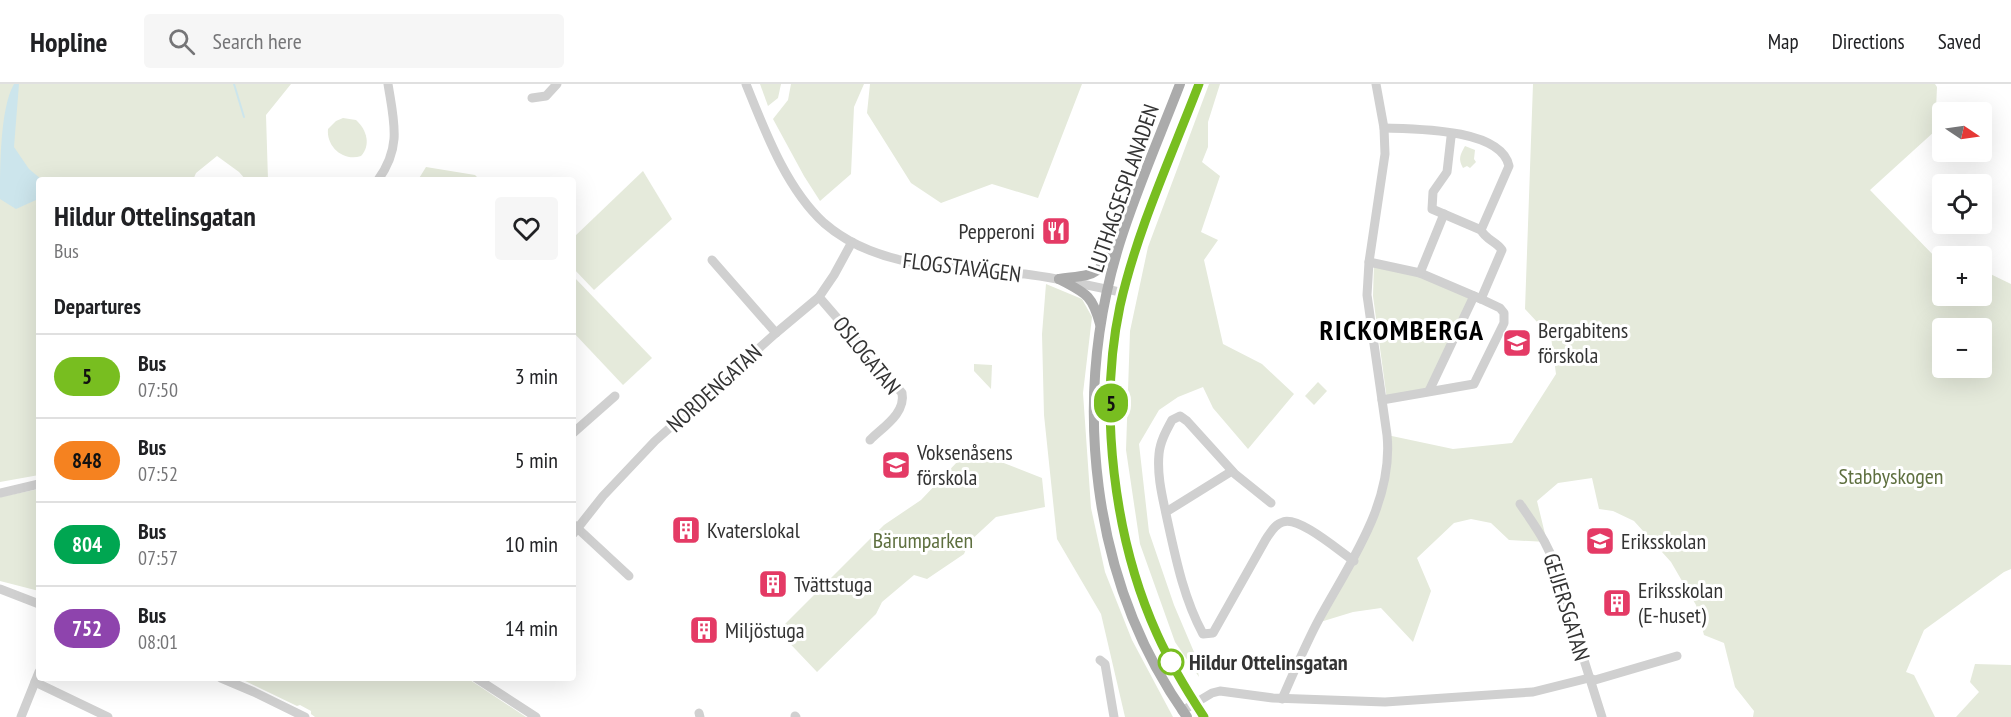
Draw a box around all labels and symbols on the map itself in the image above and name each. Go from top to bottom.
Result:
street label: LUTHAGSESPLANADEN [1081,100,1165,276]
north arrow [1932,102,1992,162]
restaurant icon: Pepperoni [1040,215,1072,247]
place label: Pepperoni [958,217,1035,245]
street label: FLOGSTAVÄGEN [901,246,1023,288]
street label: OSLOGATAN [827,310,907,400]
district label: RICKOMBERGA [1319,311,1485,348]
place label: Bergabitens förskola [1538,316,1628,369]
school or university icon: Bergabitens förskola [1501,327,1533,359]
street label: NORDENGATAN [661,338,767,438]
line badge: 5 [1092,384,1130,422]
place label: Voksenåsens förskola [916,438,1013,491]
school or university icon: Voksenåsens förskola [880,449,912,481]
park label: Stabbyskogen [1839,462,1943,490]
building icon: Kvaterslokal [670,514,702,546]
place label: Kvaterslokal [707,516,801,544]
school or university icon: Eriksskolan [1584,525,1616,557]
park label: Bärumparken [873,526,973,554]
place label: Eriksskolan [1621,527,1706,555]
street label: GEIJERSGATAN [1537,550,1597,664]
building icon: Tvättstuga [757,568,789,600]
place label: Tvättstuga [794,570,872,598]
place label: Eriksskolan (E-huset) [1638,576,1723,629]
building icon: Eriksskolan (E-huset) [1601,587,1633,619]
building icon: Miljöstuga [688,614,720,646]
place label: Miljöstuga [725,616,805,644]
place label: Hildur Ottelinsgatan [1189,648,1348,676]
marker: Hildur Ottelinsgatan [1158,649,1184,675]

